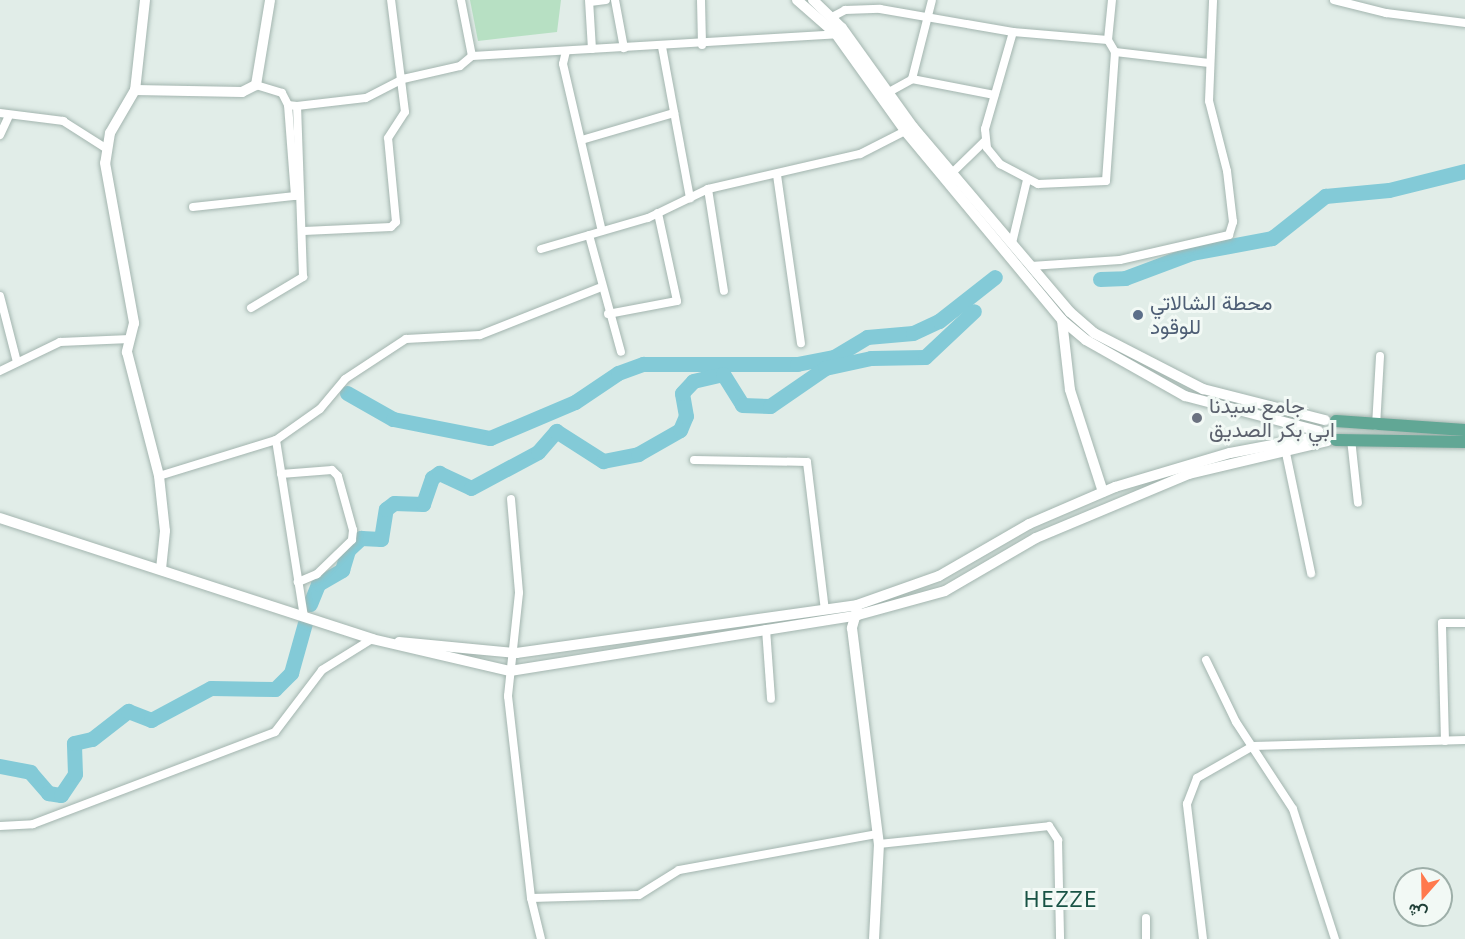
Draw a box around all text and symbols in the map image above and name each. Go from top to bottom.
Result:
place label: محطة الشالاتي للوقود [1150,290,1272,340]
marker: محطة الشالاتي للوقود [1131,308,1145,322]
place label: جامع سيدنا ابي بكر الصديق [1209,393,1335,443]
marker: جامع سيدنا ابي بكر الصديق [1190,411,1204,425]
north arrow [1393,867,1453,927]
district label: HEZZE [1024,885,1098,913]
text: ش [1405,899,1430,925]

